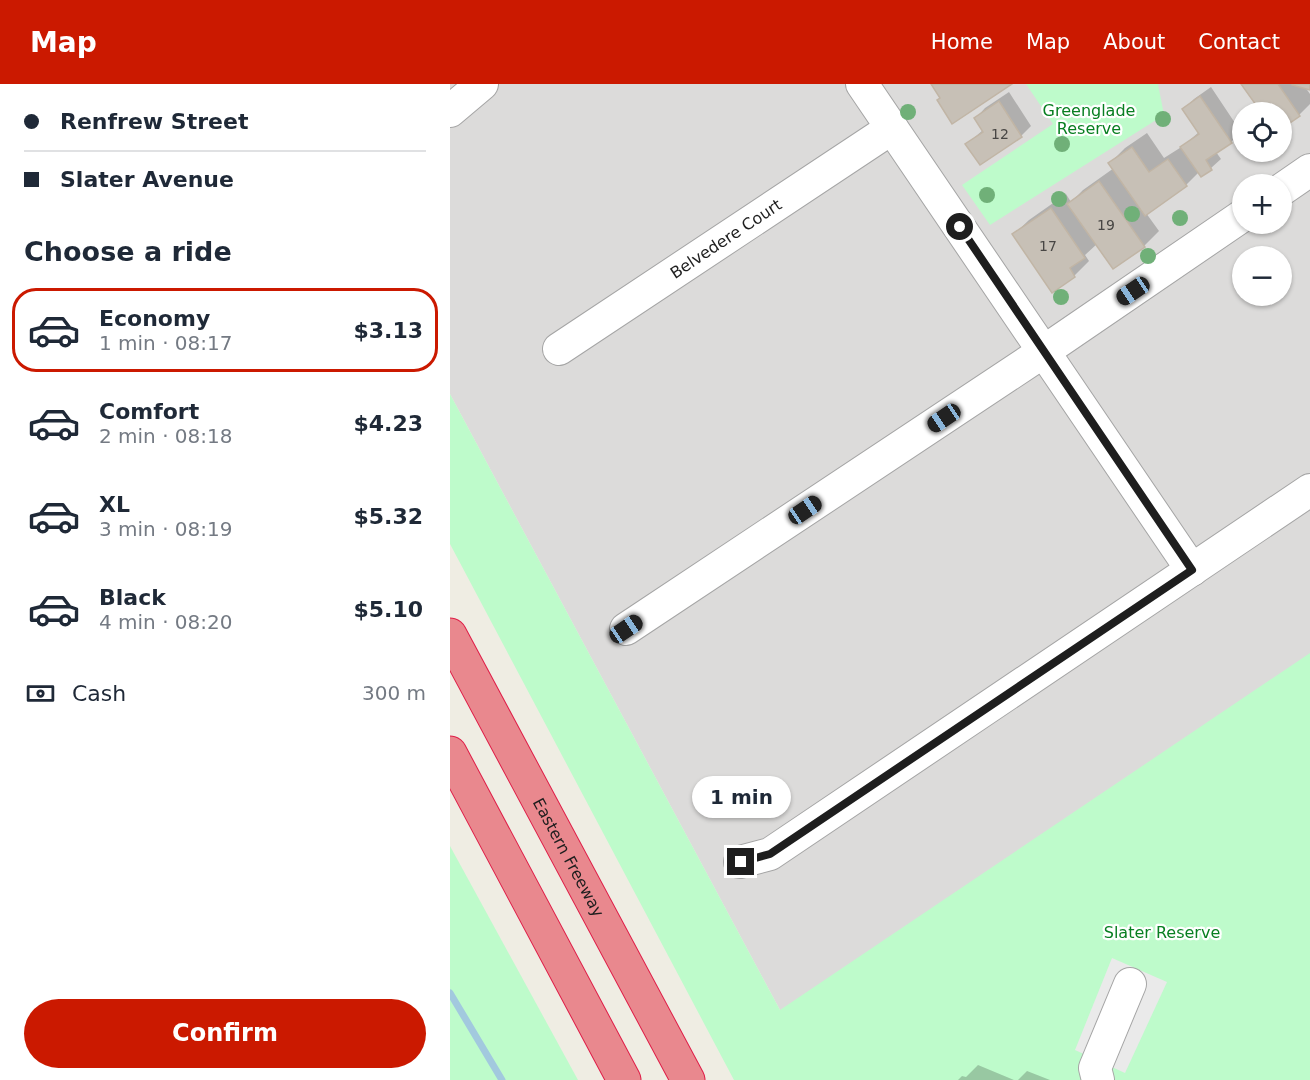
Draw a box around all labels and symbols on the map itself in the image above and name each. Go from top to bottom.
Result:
park label: Greenglade Reserve [1043,101,1135,138]
house number: 12 [991,126,1009,142]
street label: Belvedere Court [666,195,785,282]
route start [946,213,973,240]
house number: 19 [1097,217,1115,233]
house number: 17 [1039,238,1057,254]
car [1113,273,1153,309]
car [924,400,964,436]
car [785,492,825,528]
car [606,611,646,647]
callout: 1 min [692,775,790,817]
street label: Eastern Freeway [529,794,608,920]
route end [727,848,754,875]
park label: Slater Reserve [1104,923,1220,942]

